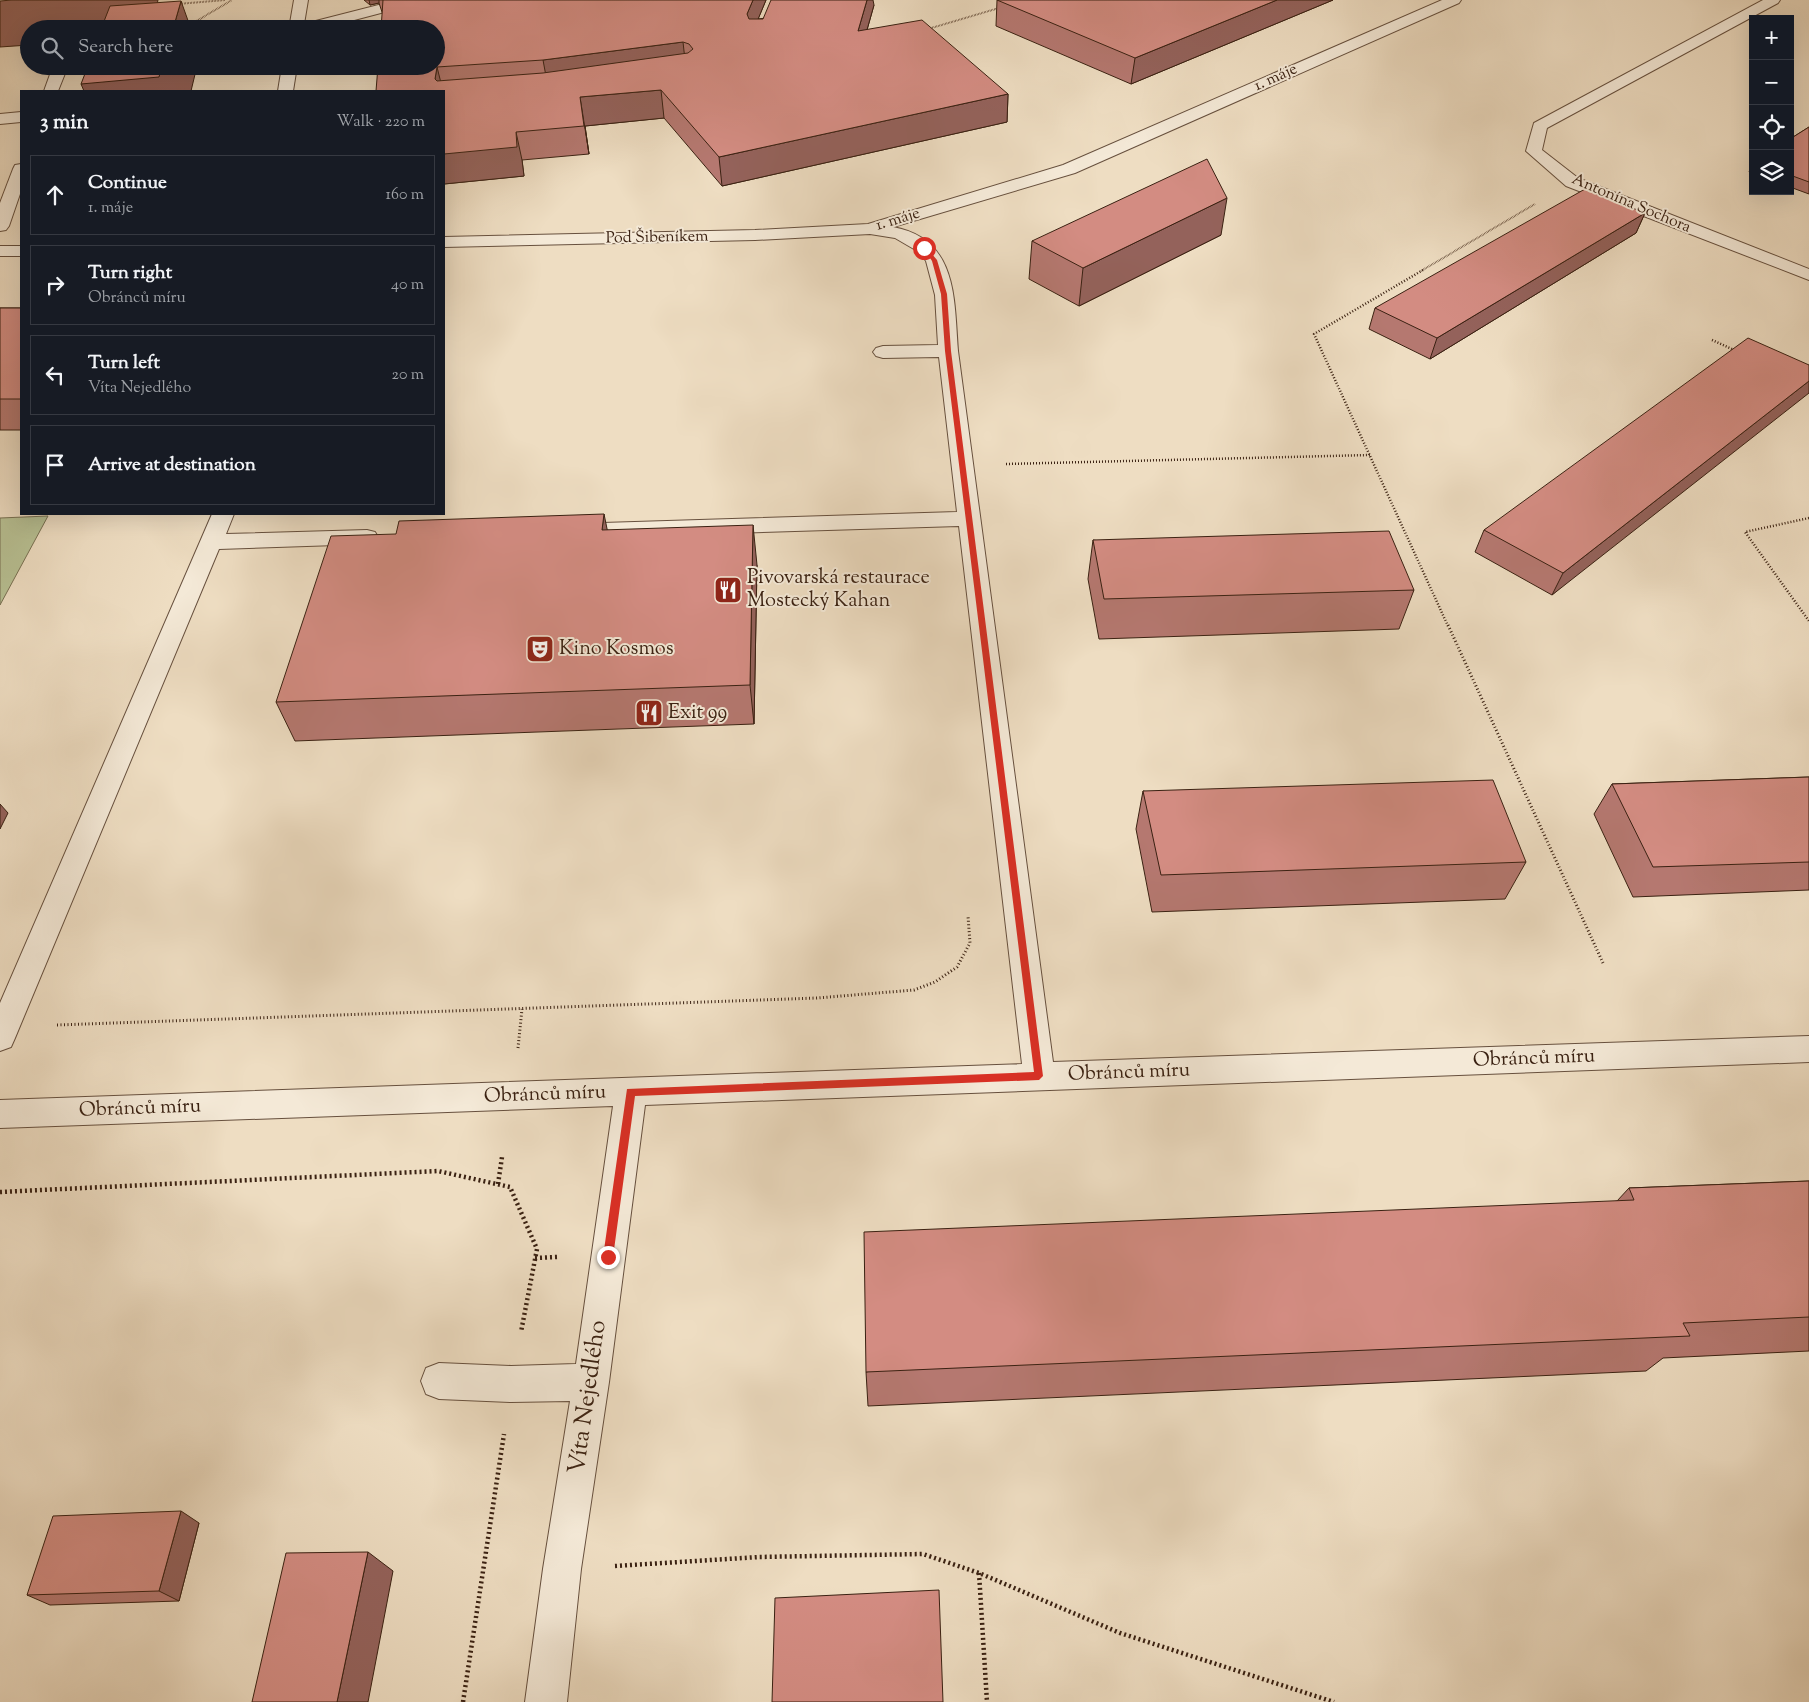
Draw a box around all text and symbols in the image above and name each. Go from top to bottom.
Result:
map controls [1749,15,1794,195]
button: + [1749,15,1794,60]
search box [20,20,445,75]
icon: search [38,34,66,62]
text: Search here [78,34,173,61]
street label: 1. máje [1251,58,1301,98]
button: − [1749,60,1794,105]
button: locate [1749,105,1794,150]
text: 3 min [40,108,89,138]
text: Walk · 220 m [337,111,425,134]
button: layers [1749,150,1794,195]
street label: Antonína Sochora [1568,168,1695,240]
text: Continue [88,170,167,197]
icon: ahead [41,181,69,209]
text: 160 m [386,184,424,207]
text: 1. máje [88,197,133,220]
street label: 1. máje [873,202,923,238]
street label: Pod Šibeníkem [605,226,709,250]
route start [913,237,936,260]
text: Turn right [88,260,172,287]
icon: right [41,271,69,299]
text: 40 m [391,274,424,297]
text: Obránců míru [88,287,186,310]
text: Turn left [88,350,160,377]
icon: left [41,361,69,389]
text: 20 m [391,364,424,387]
text: Víta Nejedlého [88,377,191,400]
icon: arrive [41,451,69,479]
text: Arrive at destination [88,452,256,479]
place label: Pivovarská restaurace Mostecký Kahan [747,564,930,616]
restaurant icon: Pivovarská restaurace Mostecký Kahan [713,575,743,605]
theatre icon: Kino Kosmos [525,634,555,664]
place label: Kino Kosmos [559,635,674,664]
restaurant icon: Exit 99 [634,698,664,728]
place label: Exit 99 [668,699,727,728]
street label: Obránců míru [1472,1042,1596,1076]
street label: Obránců míru [1067,1056,1191,1090]
street label: Obránců míru [483,1078,607,1112]
street label: Obránců míru [78,1092,202,1126]
route end [597,1246,620,1269]
street label: Víta Nejedlého [560,1318,616,1476]

